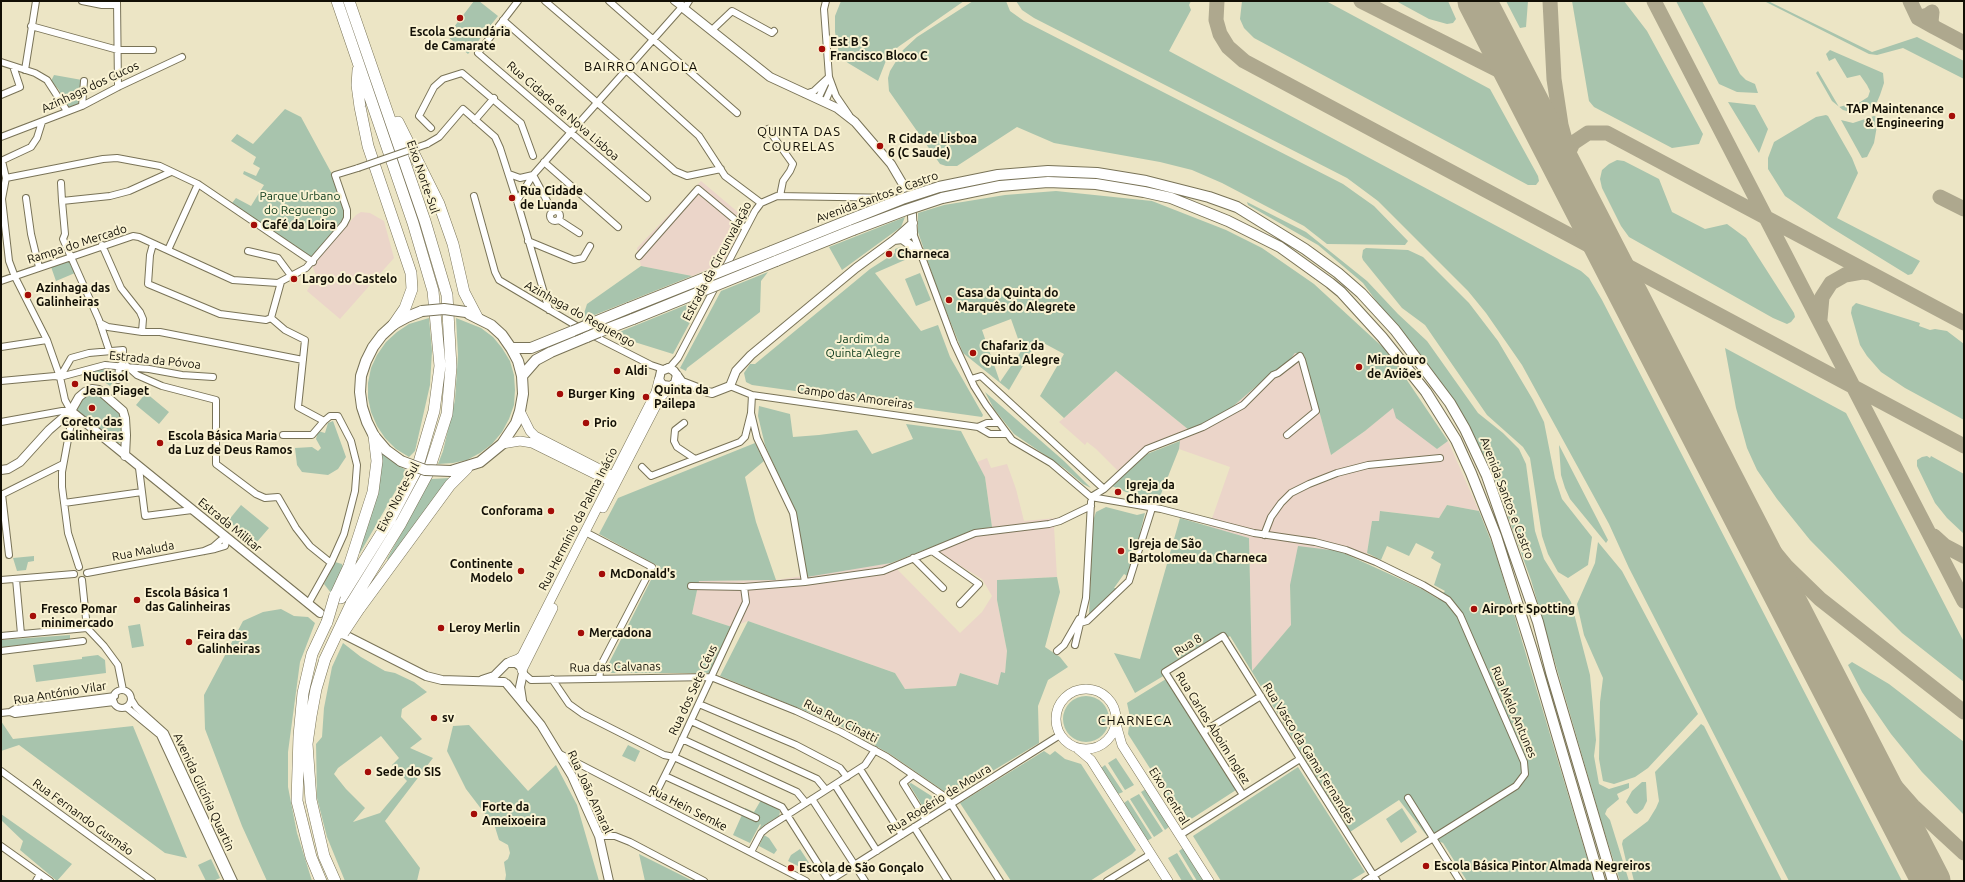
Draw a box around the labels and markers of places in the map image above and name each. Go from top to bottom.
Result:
marker: Escola Secundária de Camarate [455,13,465,23]
place label: Escola Secundária de Camarate [410,25,510,53]
place label: Est B S Francisco Bloco C [830,35,928,63]
marker: Est B S Francisco Bloco C [817,44,827,54]
place label: TAP Maintenance & Engineering [1846,102,1944,130]
marker: TAP Maintenance & Engineering [1947,111,1957,121]
place label: R Cidade Lisboa 6 (C Saude) [888,132,977,160]
marker: R Cidade Lisboa 6 (C Saude) [875,141,885,151]
place label: Rua Cidade de Luanda [520,184,583,212]
marker: Rua Cidade de Luanda [507,193,517,203]
place label: Café da Loira [262,218,336,232]
marker: Café da Loira [249,220,259,230]
place label: Charneca [897,247,949,261]
marker: Charneca [884,249,894,259]
place label: Largo do Castelo [302,272,397,286]
marker: Largo do Castelo [289,274,299,284]
place label: Azinhaga das Galinheiras [36,281,110,309]
place label: Casa da Quinta do Marquês do Alegrete [957,286,1076,314]
marker: Azinhaga das Galinheiras [23,290,33,300]
marker: Casa da Quinta do Marquês do Alegrete [944,295,954,305]
place label: Chafariz da Quinta Alegre [981,339,1060,367]
marker: Chafariz da Quinta Alegre [968,348,978,358]
place label: Miradouro de Aviões [1367,353,1426,381]
marker: Miradouro de Aviões [1354,362,1364,372]
place label: Aldi [625,364,648,378]
marker: Aldi [612,366,622,376]
place label: Nuclisol Jean Piaget [83,370,149,398]
marker: Nuclisol Jean Piaget [70,379,80,389]
place label: Quinta da Pailepa [654,383,709,411]
place label: Burger King [568,387,635,401]
marker: Burger King [555,389,565,399]
marker: Quinta da Pailepa [641,392,651,402]
marker: Coreto das Galinheiras [87,403,97,413]
place label: Coreto das Galinheiras [60,415,124,443]
place label: Prio [594,416,617,430]
marker: Prio [581,418,591,428]
place label: Escola Básica Maria da Luz de Deus Ramos [168,429,292,457]
marker: Escola Básica Maria da Luz de Deus Ramos [155,438,165,448]
place label: Igreja da Charneca [1126,478,1178,506]
marker: Igreja da Charneca [1113,487,1123,497]
place label: Conforama [481,504,543,518]
marker: Conforama [546,506,556,516]
place label: Igreja de São Bartolomeu da Charneca [1129,537,1267,565]
marker: Igreja de São Bartolomeu da Charneca [1116,546,1126,556]
place label: Continente Modelo [450,557,513,585]
marker: Continente Modelo [516,566,526,576]
place label: McDonald's [610,567,676,581]
marker: McDonald's [597,569,607,579]
place label: Escola Básica 1 das Galinheiras [145,586,230,614]
marker: Escola Básica 1 das Galinheiras [132,595,142,605]
place label: Fresco Pomar minimercado [41,602,117,630]
place label: Airport Spotting [1482,602,1575,616]
marker: Airport Spotting [1469,604,1479,614]
marker: Fresco Pomar minimercado [28,611,38,621]
place label: Leroy Merlin [449,621,520,635]
marker: Leroy Merlin [436,623,446,633]
place label: Mercadona [589,626,652,640]
place label: Feira das Galinheiras [197,628,260,656]
marker: Mercadona [576,628,586,638]
marker: Feira das Galinheiras [184,637,194,647]
place label: sv [442,711,454,725]
marker: sv [429,713,439,723]
place label: Sede do SIS [376,765,441,779]
marker: Sede do SIS [363,767,373,777]
place label: Forte da Ameixoeira [482,800,546,828]
marker: Forte da Ameixoeira [469,809,479,819]
place label: Escola Básica Pintor Almada Negreiros [1434,859,1650,873]
place label: Escola de São Gonçalo [799,861,924,875]
marker: Escola Básica Pintor Almada Negreiros [1421,861,1431,871]
marker: Escola de São Gonçalo [786,863,796,873]

